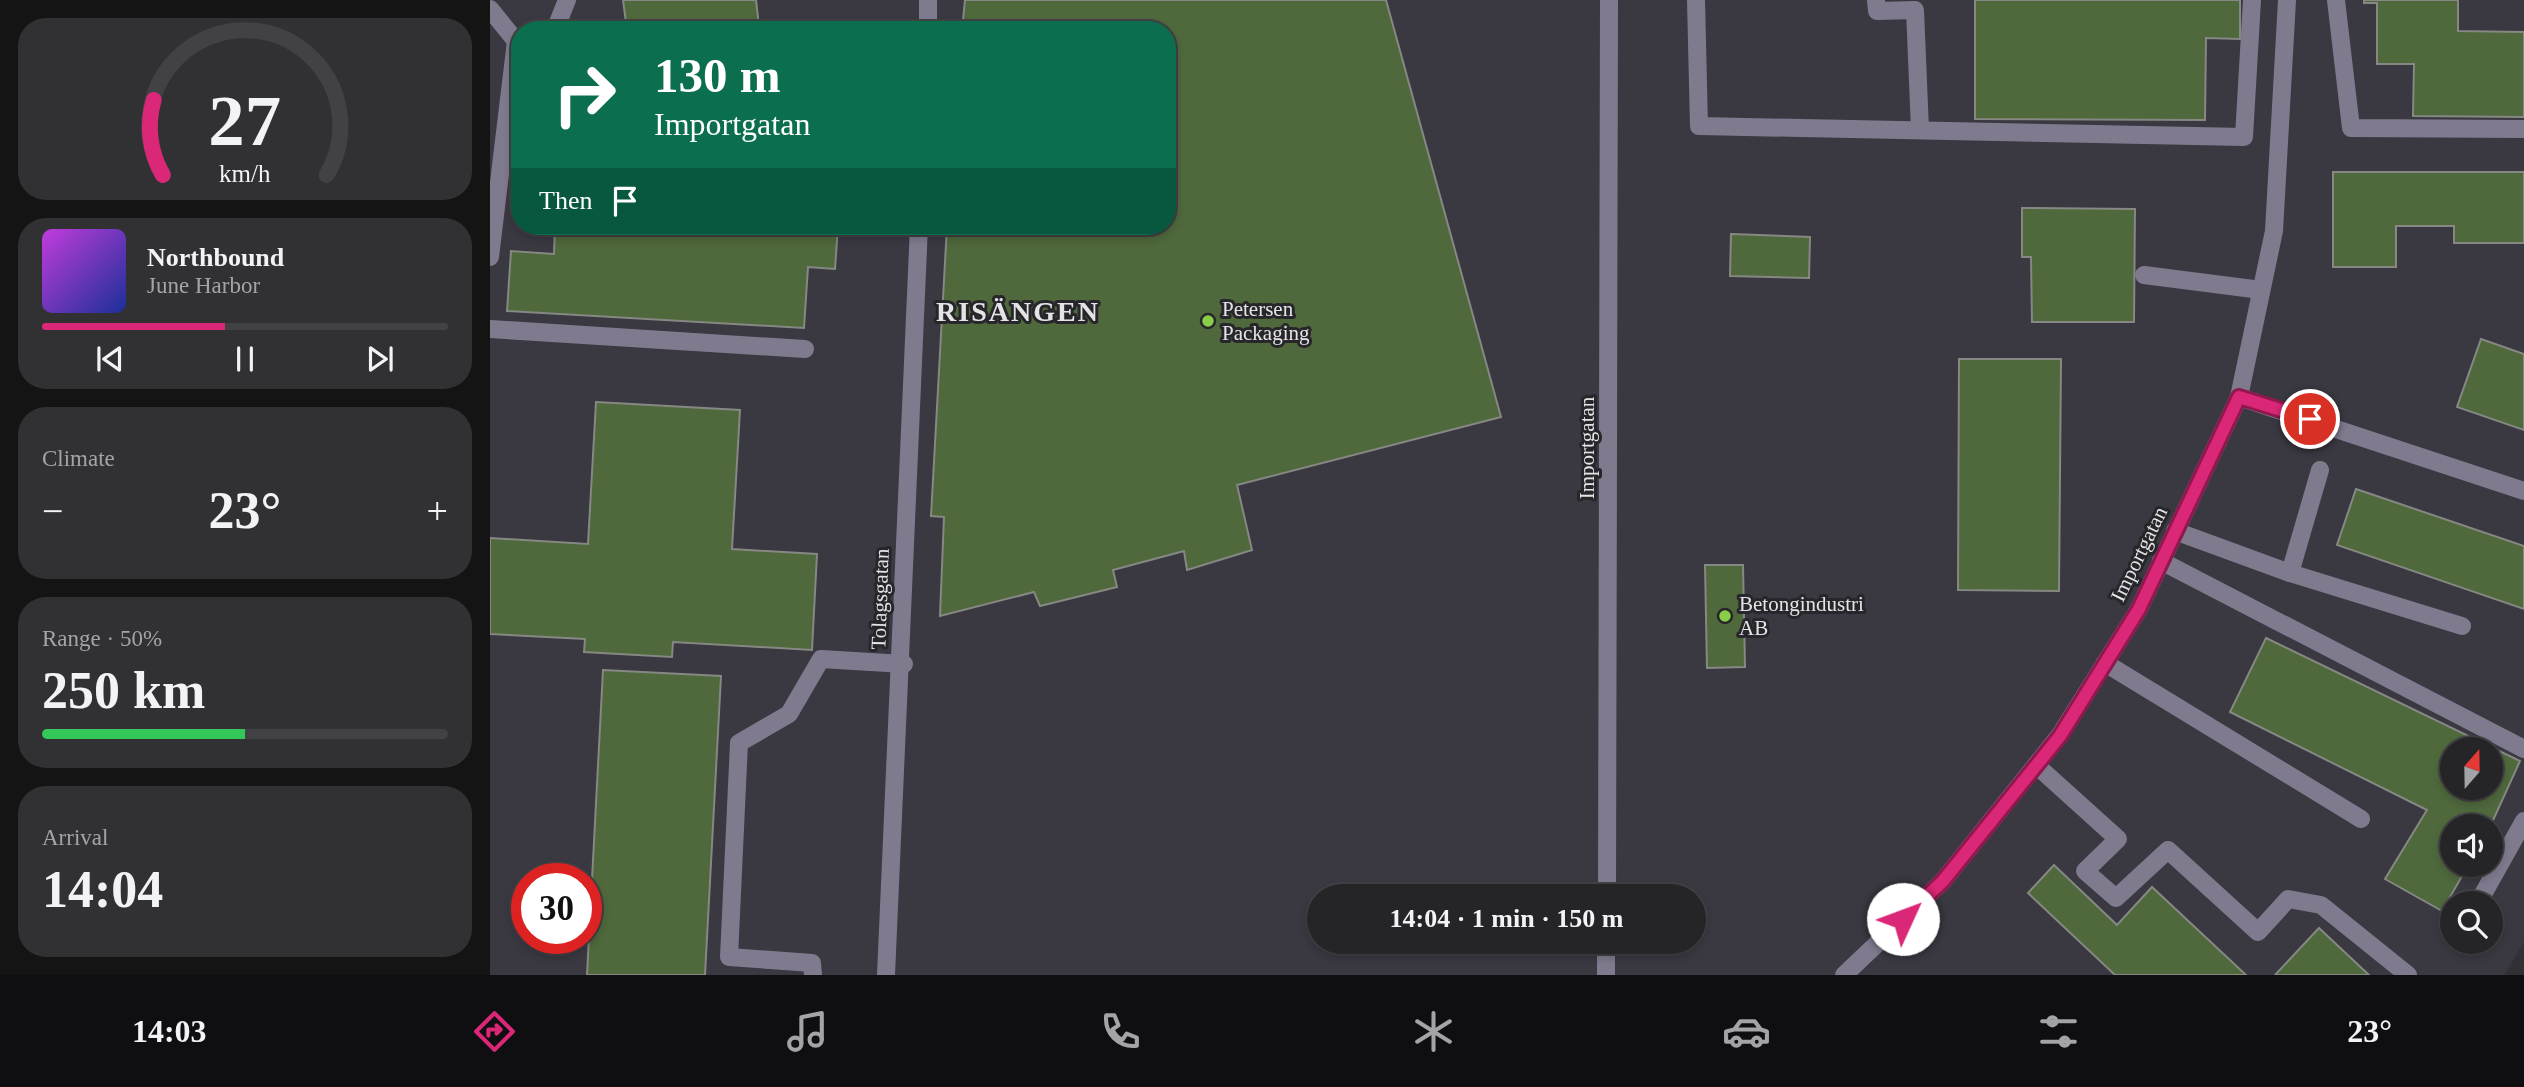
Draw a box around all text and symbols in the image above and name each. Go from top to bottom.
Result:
text: 130 m [654,48,781,103]
icon: right [539,49,630,140]
text: 27 [209,80,281,161]
text: Importgatan [654,106,810,142]
text: km/h [219,160,271,187]
icon: arrive [606,182,644,220]
text: Then [539,186,592,215]
text: Northbound [147,243,284,272]
text: June Harbor [147,273,260,298]
district label: RISÄNGEN [936,296,1100,327]
place label: Petersen Packaging [1222,297,1310,345]
marker: Petersen Packaging [1200,313,1216,329]
icon: previous [91,340,129,378]
icon: pause [226,340,264,378]
icon: next [361,340,399,378]
pin [2280,389,2340,449]
street label: Importgatan [1575,396,1599,499]
icon: arrive [2291,400,2329,438]
text: Climate [42,446,115,471]
text: 23° [209,482,281,539]
text: − [42,490,63,532]
text: + [427,490,448,532]
street label: Importgatan [2106,502,2172,605]
street label: Tolagsgatan [866,548,894,650]
place label: Betongindustri AB [1739,592,1864,640]
marker: Betongindustri AB [1717,608,1733,624]
text: Range · 50% [42,626,162,651]
text: 250 km [42,662,205,719]
north arrow [2440,737,2502,800]
map controls [2440,737,2503,954]
button: sound [2440,814,2503,877]
text: Arrival [42,825,108,850]
text: 14:04 [42,861,163,918]
speed limit sign: 30 [511,863,602,954]
position arrow [1866,882,1940,956]
button: search [2440,891,2503,954]
text: 14:04 · 1 min · 150 m [1390,904,1624,933]
icon: directions [470,1007,519,1056]
icon: music [783,1007,832,1056]
icon: phone [1096,1007,1145,1056]
icon: climate [1409,1007,1458,1056]
icon: car [1722,1007,1771,1056]
icon: filters [2034,1007,2083,1056]
text: 14:03 [132,1013,207,1049]
text: 23° [2347,1013,2392,1049]

